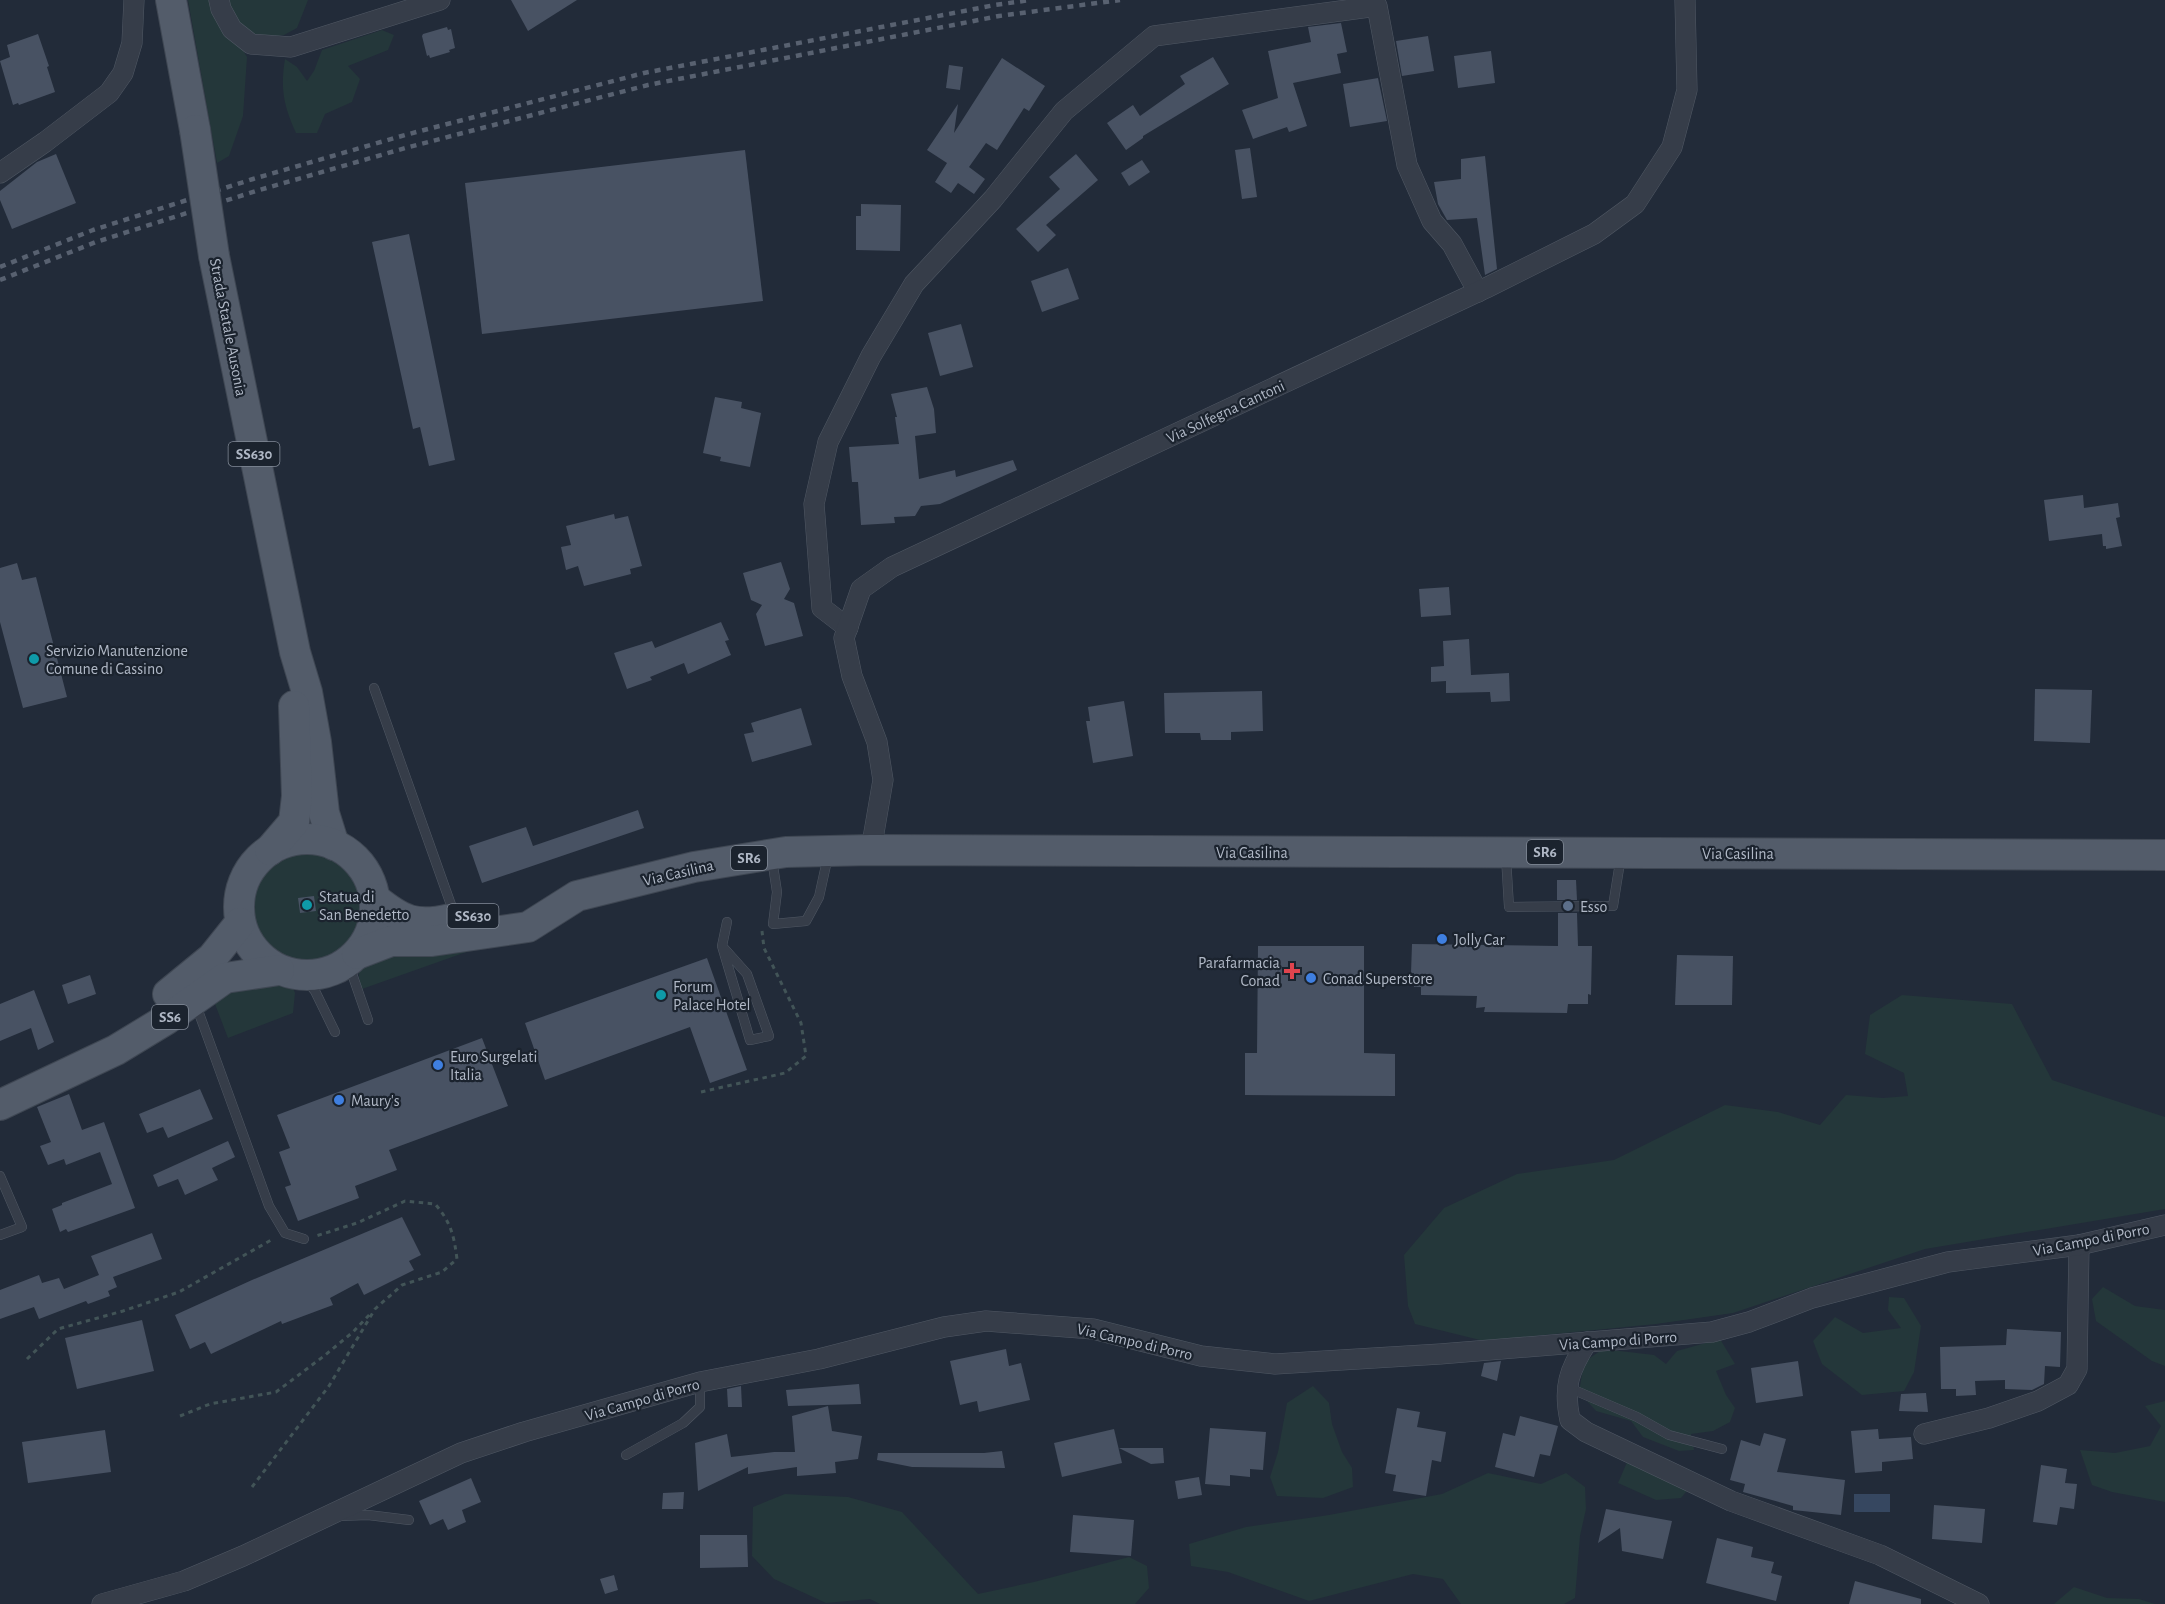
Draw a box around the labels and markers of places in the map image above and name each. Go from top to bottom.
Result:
place label: Servizio Manutenzione Comune di Cassino [46,643,188,677]
marker: Servizio Manutenzione Comune di Cassino [27,652,41,666]
place label: Statua di San Benedetto [319,889,409,923]
marker: Statua di San Benedetto [300,898,314,912]
marker: Esso [1561,899,1575,913]
place label: Esso [1580,899,1608,915]
marker: Jolly Car [1435,932,1449,946]
place label: Jolly Car [1454,932,1505,949]
place label: Parafarmacia Conad [1198,955,1280,989]
marker: Parafarmacia Conad [1285,964,1299,978]
marker: Conad Superstore [1304,971,1318,985]
place label: Conad Superstore [1323,971,1433,987]
place label: Forum Palace Hotel [673,979,751,1013]
marker: Forum Palace Hotel [654,988,668,1002]
place label: Euro Surgelati Italia [450,1049,537,1083]
marker: Euro Surgelati Italia [431,1058,445,1072]
marker: Maury's [332,1093,346,1107]
place label: Maury's [351,1093,400,1110]

